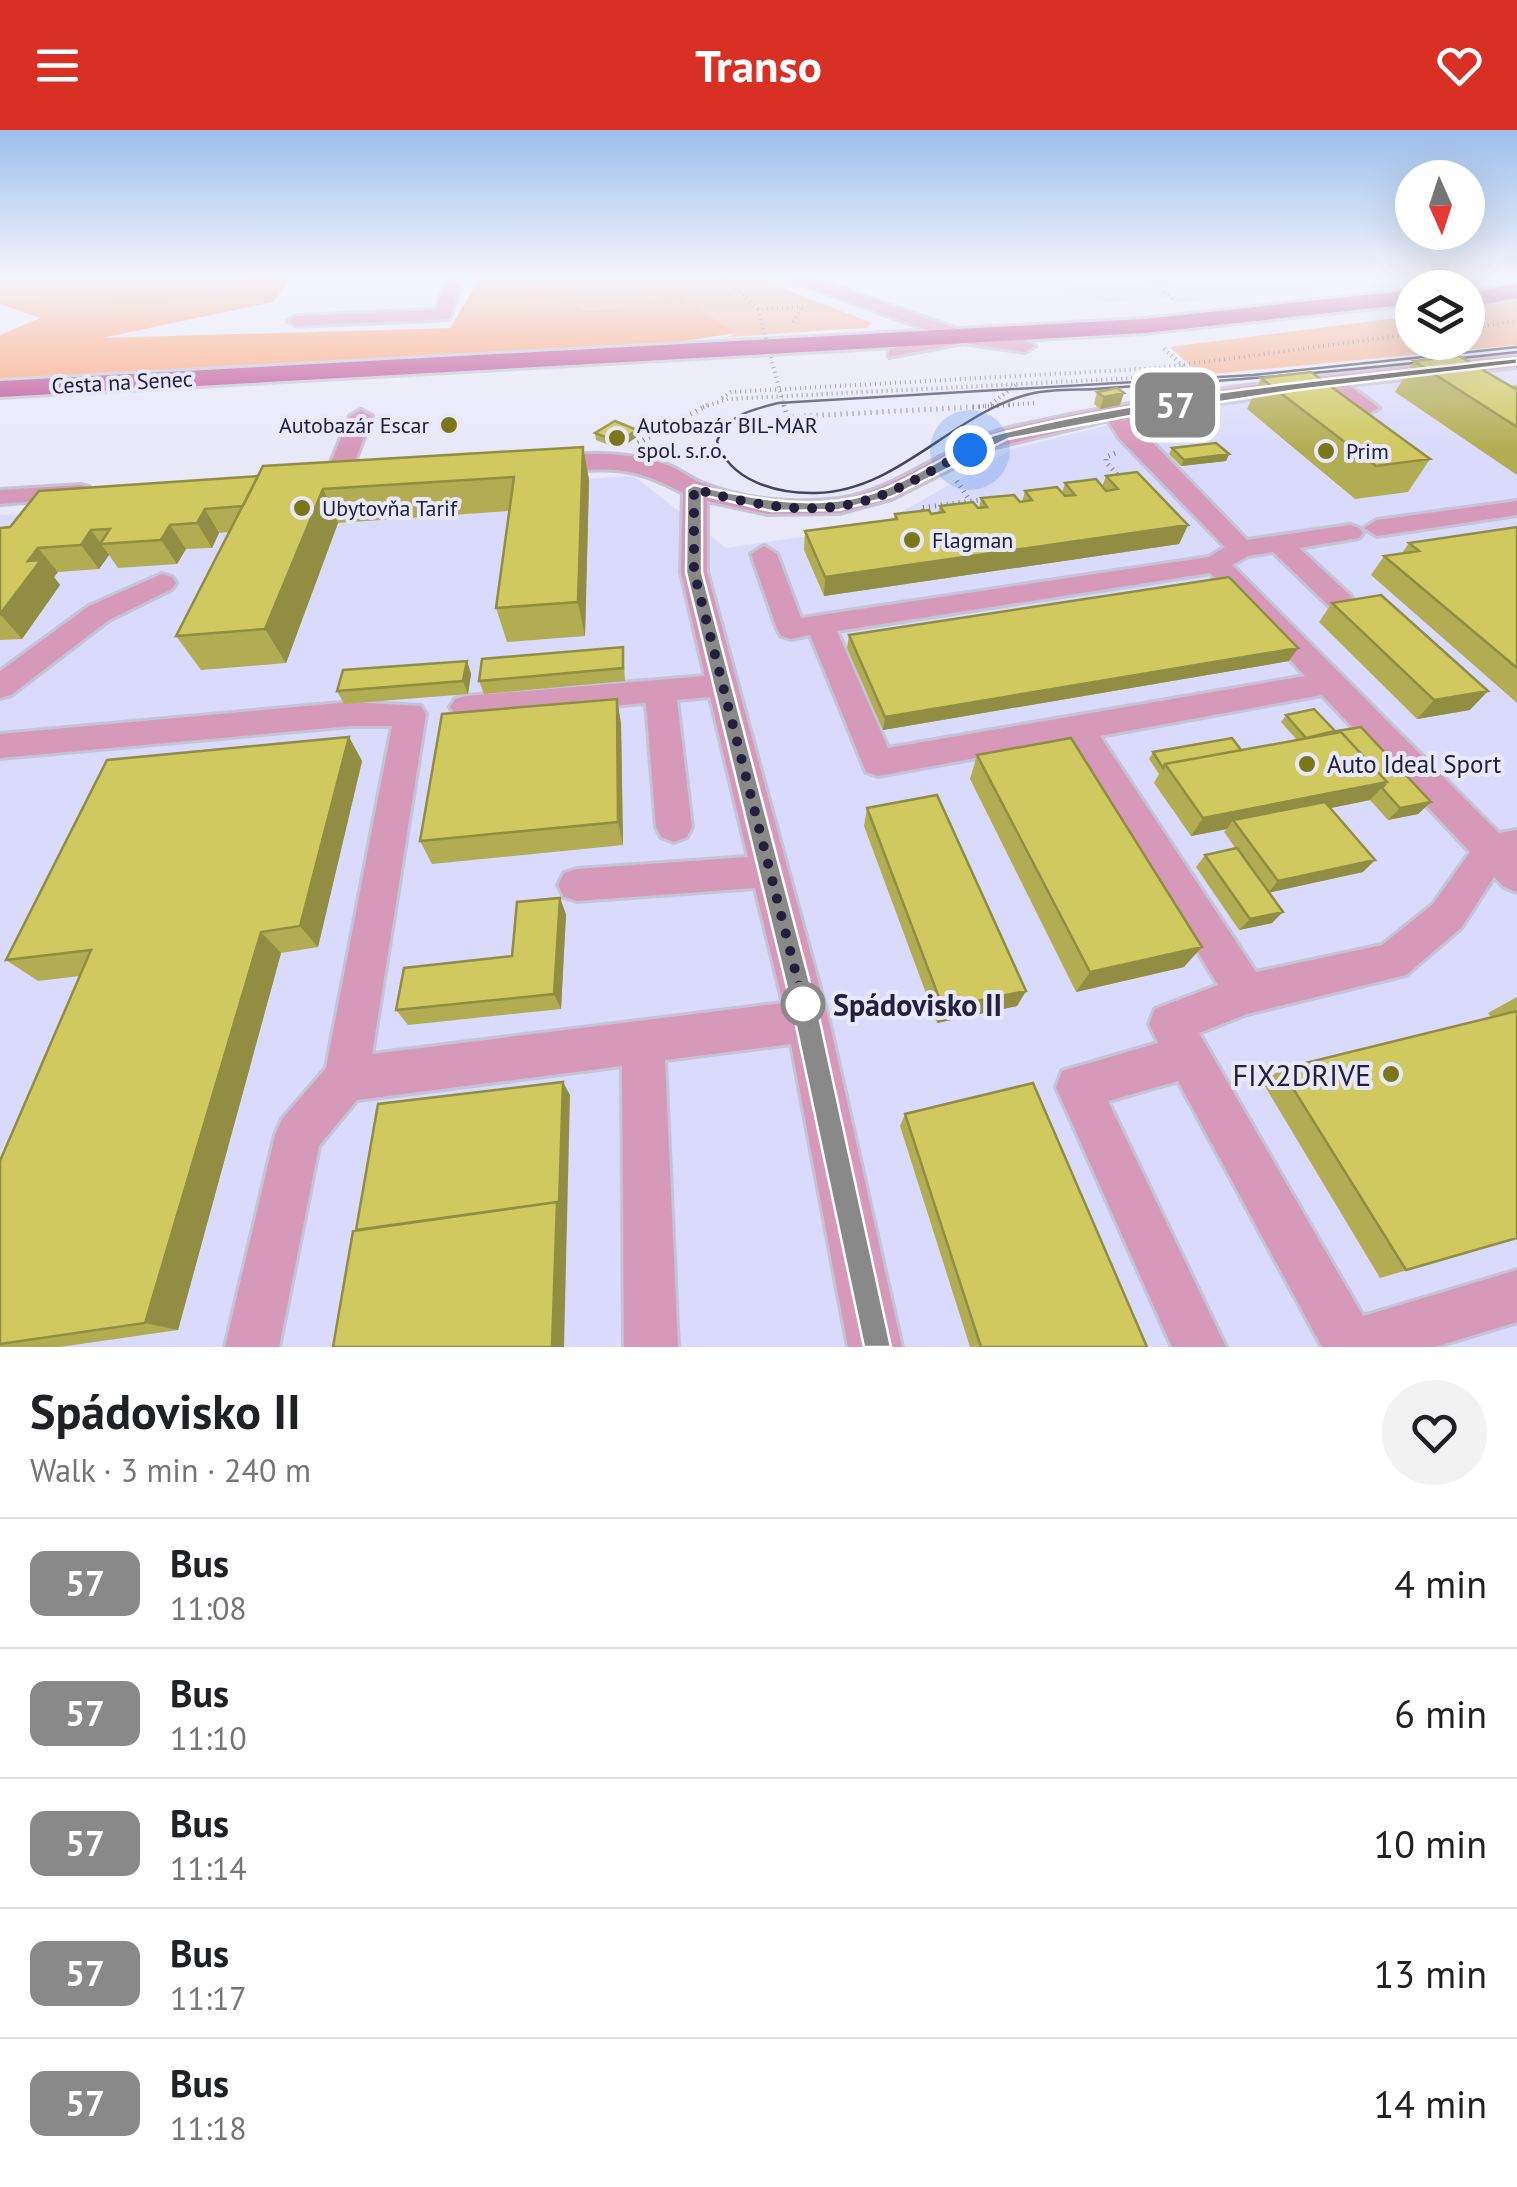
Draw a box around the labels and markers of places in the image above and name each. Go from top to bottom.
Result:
place label: Autobazár Escar [279,411,430,439]
place label: Autobazár BIL-MAR spol. s.r.o. [637,411,818,464]
marker: Autobazár Escar [438,414,460,436]
marker: Autobazár BIL-MAR spol. s.r.o. [606,427,628,449]
place label: Prim [1346,437,1389,465]
marker: Prim [1315,440,1337,462]
place label: Ubytovňa Tarif [322,494,458,522]
marker: Ubytovňa Tarif [291,497,313,519]
place label: Flagman [932,526,1013,554]
marker: Flagman [901,529,923,551]
place label: Auto Ideal Sport [1327,748,1502,780]
marker: Auto Ideal Sport [1296,753,1318,775]
marker: Spádovisko II [782,983,824,1025]
place label: Spádovisko II [833,985,1002,1024]
place label: FIX2DRIVE [1233,1055,1371,1094]
marker: FIX2DRIVE [1380,1063,1402,1085]

